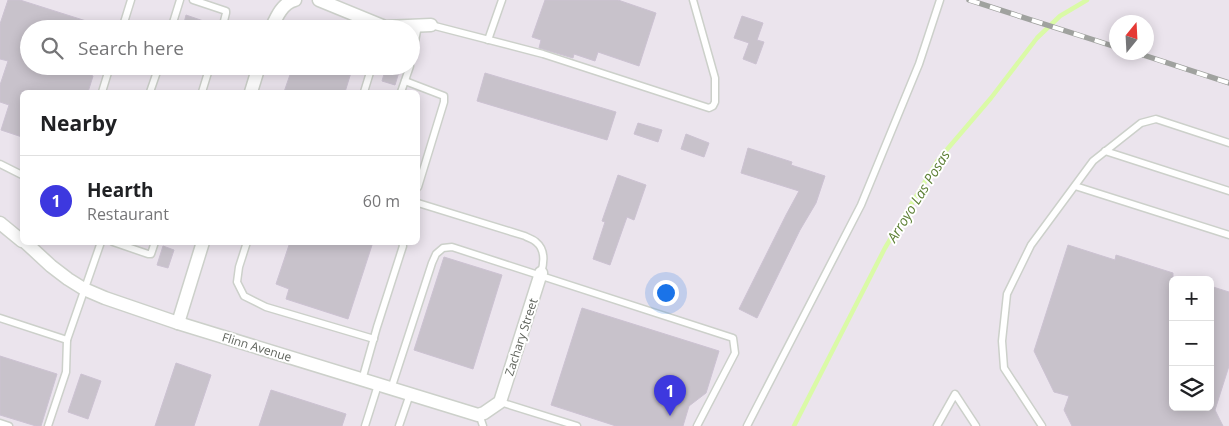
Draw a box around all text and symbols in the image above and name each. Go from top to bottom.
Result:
north arrow [1109,15,1154,60]
search box [20,20,420,75]
icon: search [38,34,66,62]
text: Search here [78,35,184,61]
text: Nearby [40,109,117,137]
water label: Arroyo Las Posas [882,147,954,246]
text: Hearth [87,177,154,203]
text: 1 [51,190,61,212]
text: 60 m [363,190,400,212]
text: Restaurant [87,203,169,225]
map controls [1169,276,1214,411]
button: + [1169,276,1214,321]
your location [653,280,679,306]
street label: Zachary Street [500,296,542,378]
button: − [1169,321,1214,366]
street label: Flinn Avenue [220,328,294,366]
button: layers [1169,366,1214,411]
pin: 1 [654,375,686,416]

